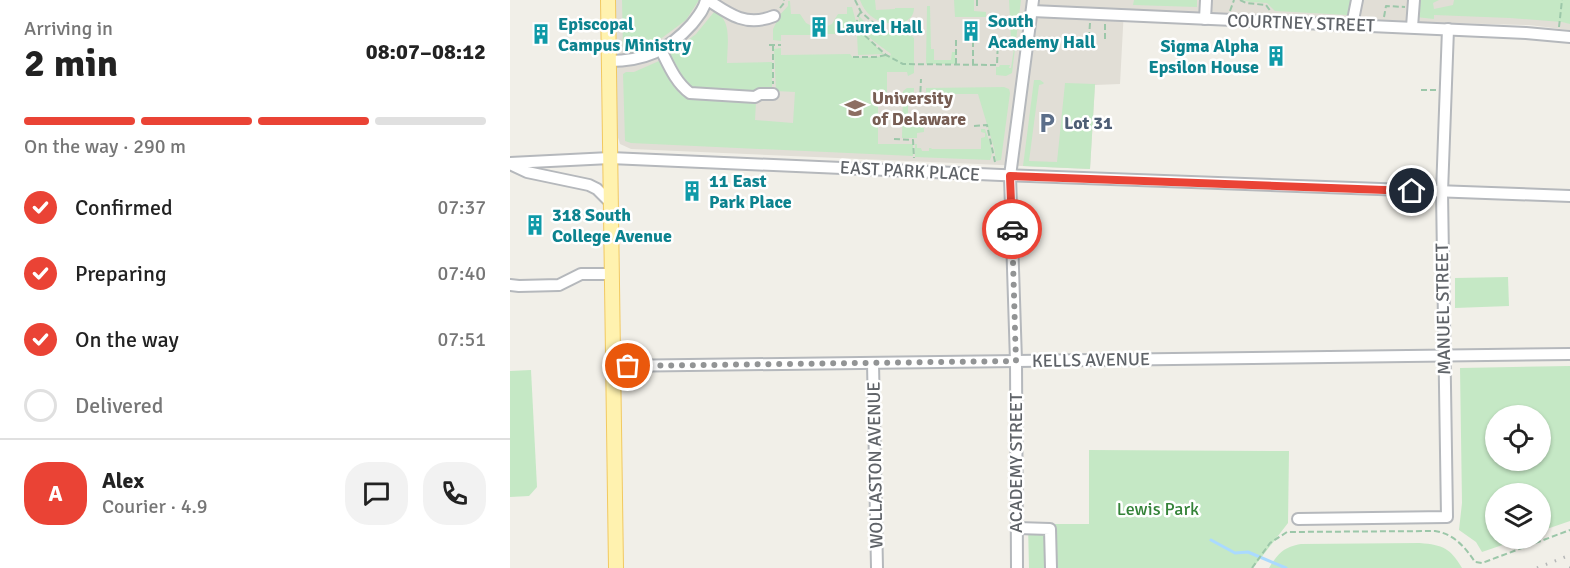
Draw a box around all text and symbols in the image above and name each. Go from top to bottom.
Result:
street label: COURTNEY STREET [1227,9,1375,37]
place label: South Academy Hall [988,10,1096,53]
place label: Episcopal Campus Ministry [558,13,691,56]
building icon: Laurel Hall [807,15,831,39]
text: Arriving in [24,16,113,41]
place label: Laurel Hall [836,16,923,38]
building icon: South Academy Hall [959,19,983,43]
building icon: Episcopal Campus Ministry [529,22,553,46]
place label: Sigma Alpha Epsilon House [1148,35,1259,78]
text: 08:07–08:12 [366,38,486,65]
text: 2 min [24,39,118,87]
building icon: Sigma Alpha Epsilon House [1264,44,1288,68]
place label: University of Delaware [872,87,966,130]
school or university icon: University of Delaware [843,96,867,120]
parking icon: Lot 31 [1035,111,1059,135]
place label: Lot 31 [1064,112,1113,134]
text: On the way · 290 m [24,134,186,159]
street label: EAST PARK PLACE [839,156,981,186]
pin [1386,165,1437,216]
place label: 11 East Park Place [709,170,792,213]
icon: home [1395,174,1428,207]
building icon: 11 East Park Place [680,179,704,203]
icon: check [24,191,57,224]
text: Confirmed [75,194,173,221]
text: 07:37 [437,195,486,220]
courier [982,199,1042,259]
place label: 318 South College Avenue [552,204,672,247]
building icon: 318 South College Avenue [523,213,547,237]
icon: car [996,213,1029,246]
street label: MANUEL STREET [1431,243,1455,375]
icon: check [24,257,57,290]
text: Preparing [75,260,167,287]
text: 07:40 [437,261,486,286]
icon: check [24,323,57,356]
text: On the way [75,326,179,353]
text: 07:51 [437,327,486,352]
pin [602,340,653,391]
street label: KELLS AVENUE [1032,348,1150,372]
icon: bag [611,349,644,382]
street label: WOLLASTON AVENUE [863,381,887,549]
text: Delivered [75,392,163,419]
street label: ACADEMY STREET [1005,393,1027,533]
map controls [1485,405,1551,549]
button: locate [1485,405,1551,471]
button: chat [345,462,408,525]
button: phone [423,462,486,525]
text: Alex [102,467,144,494]
text: A [48,480,63,507]
button: layers [1485,483,1551,549]
text: Courier · 4.9 [102,494,208,519]
park label: Lewis Park [1117,498,1199,520]

